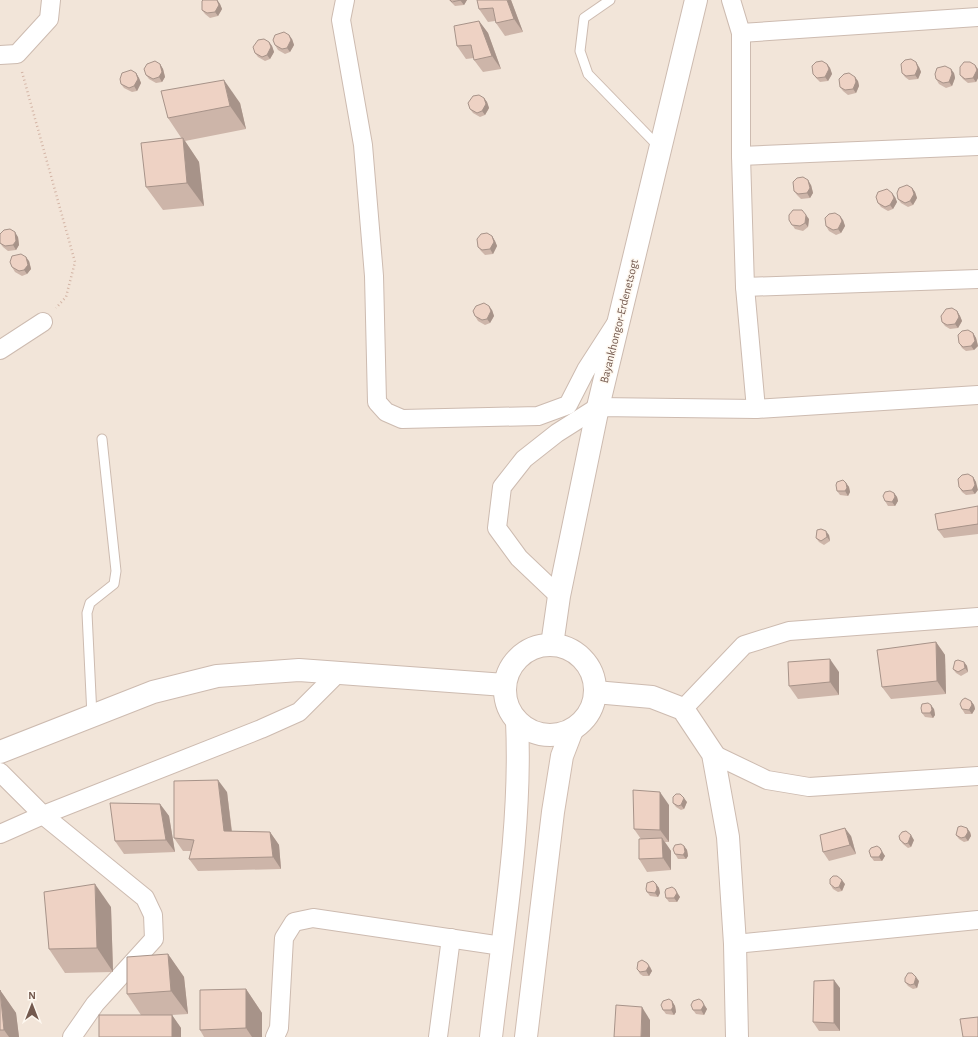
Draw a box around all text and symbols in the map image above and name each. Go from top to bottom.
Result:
street label: Bayankhongor-Erdenetsogt [598,258,641,384]
north arrow [12,985,52,1025]
text: N [28,990,36,1001]

